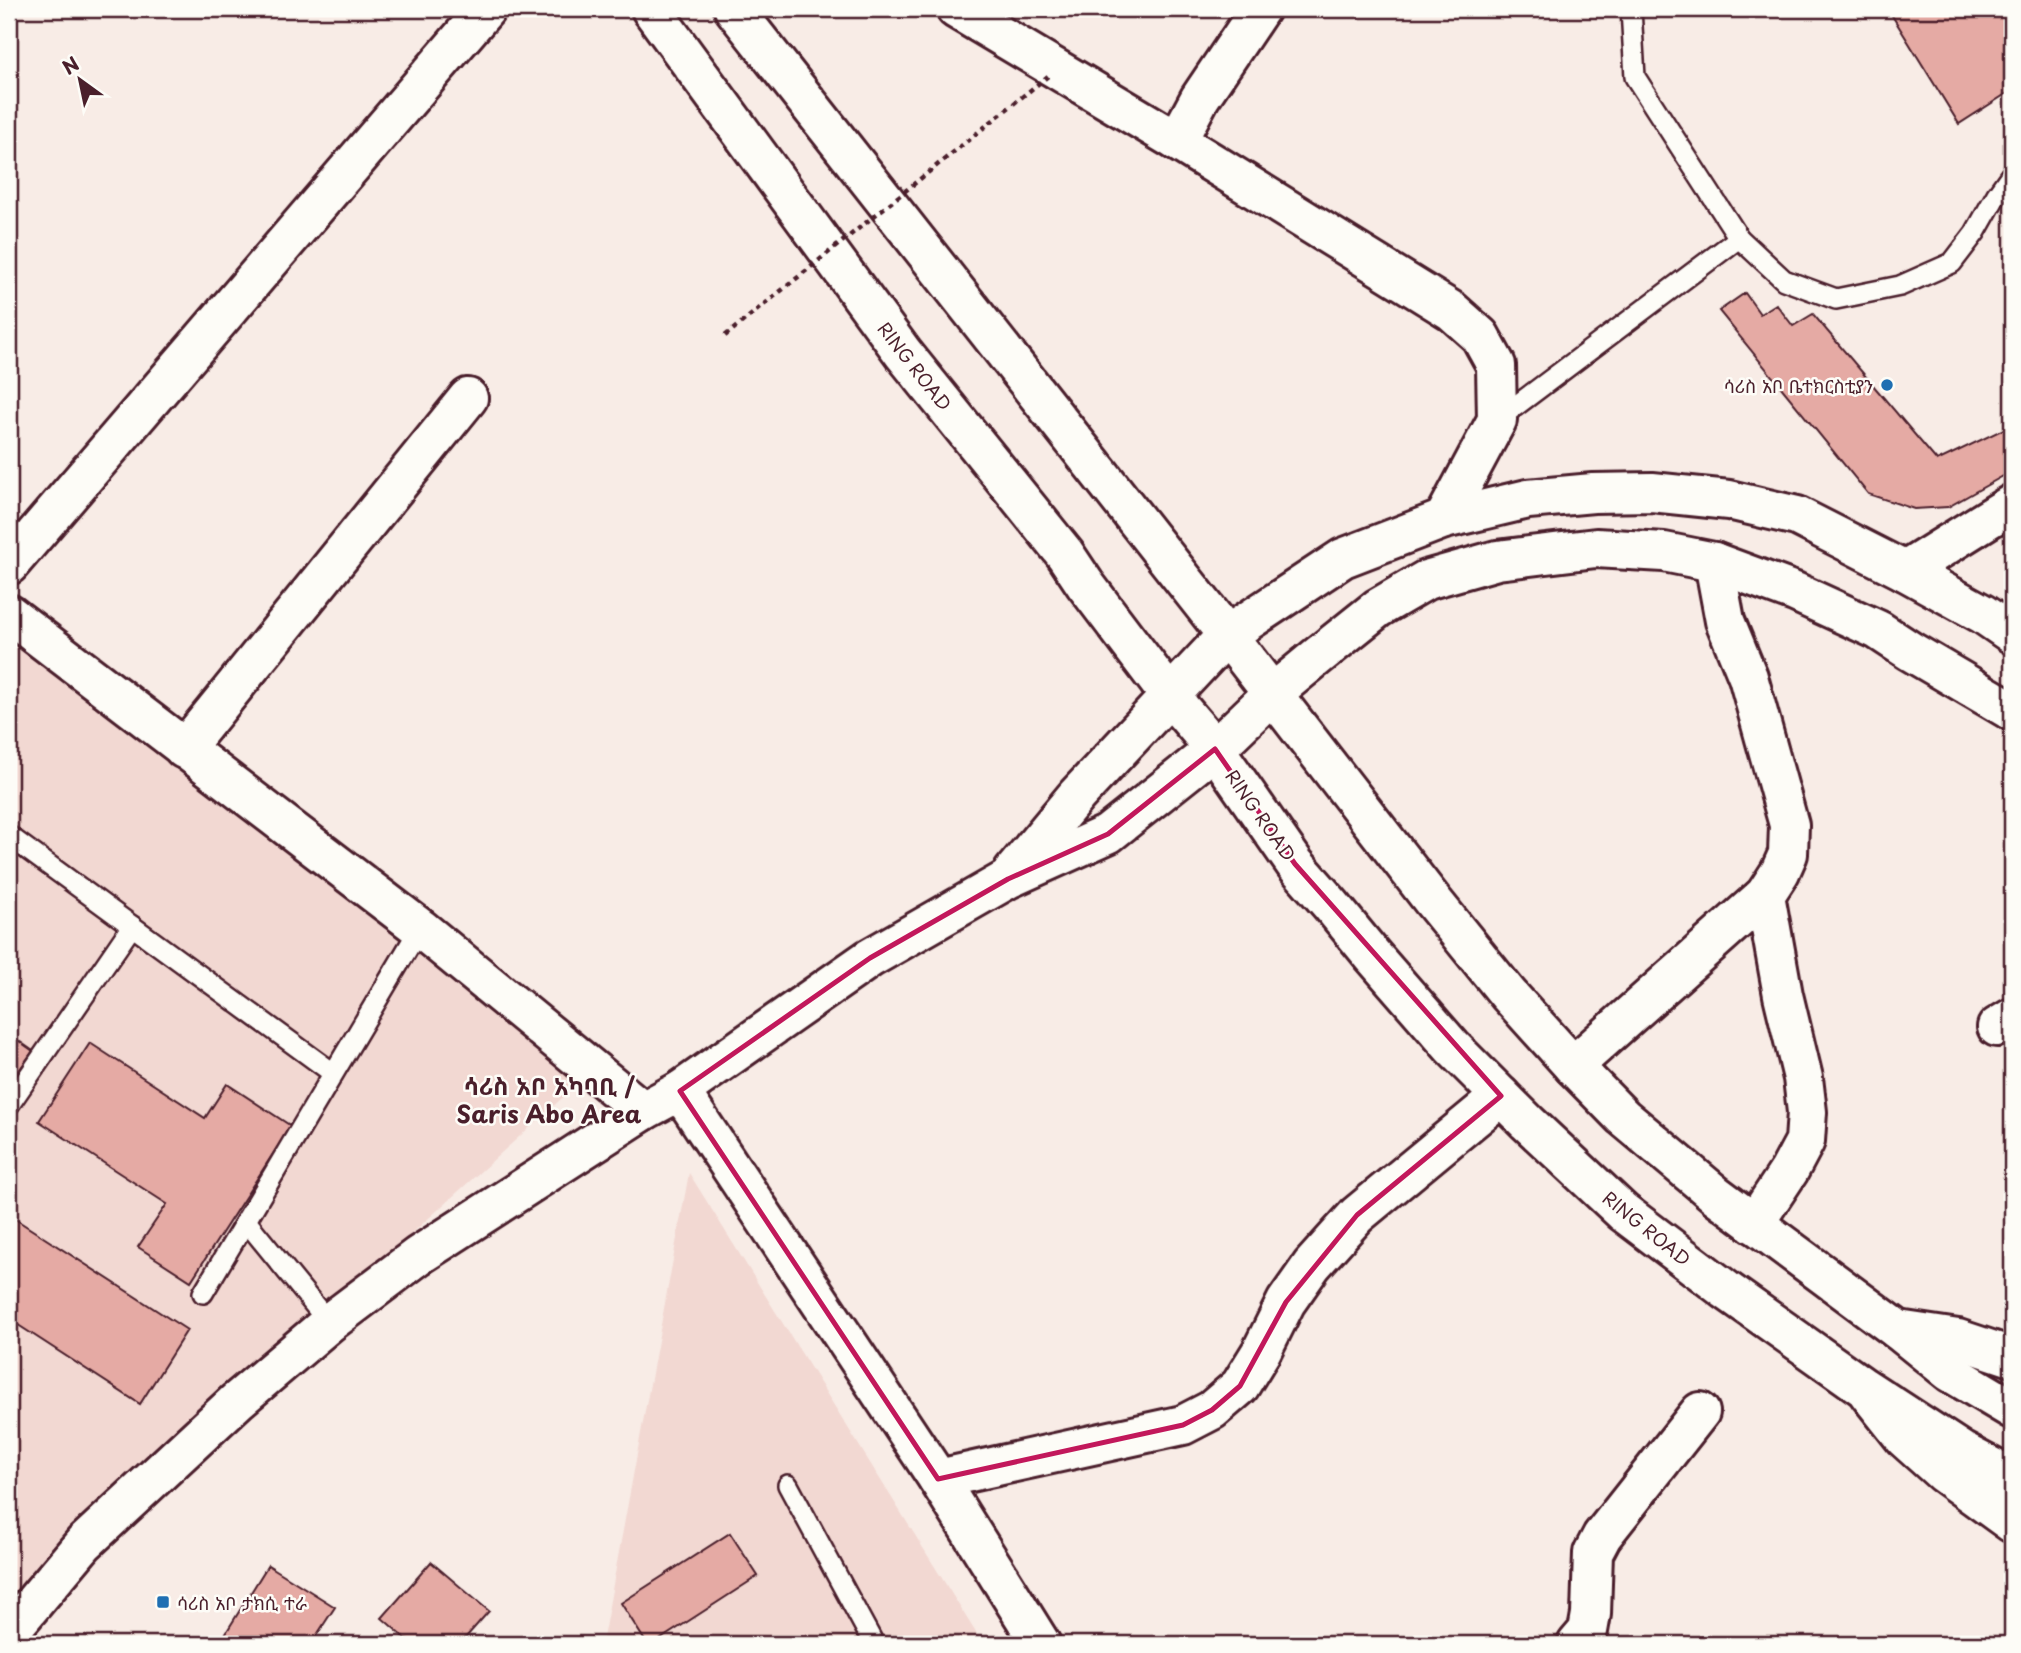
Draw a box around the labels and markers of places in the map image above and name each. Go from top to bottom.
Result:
place label: ሳሪስ አቦ ቤተክርስቲያን [1724,372,1873,399]
marker: ሳሪስ አቦ ቤተክርስቲያን [1879,377,1895,393]
place label: ሳሪስ አቦ ታክሲ ተራ [177,1589,307,1616]
marker: ሳሪስ አቦ ታክሲ ተራ [155,1594,171,1610]

